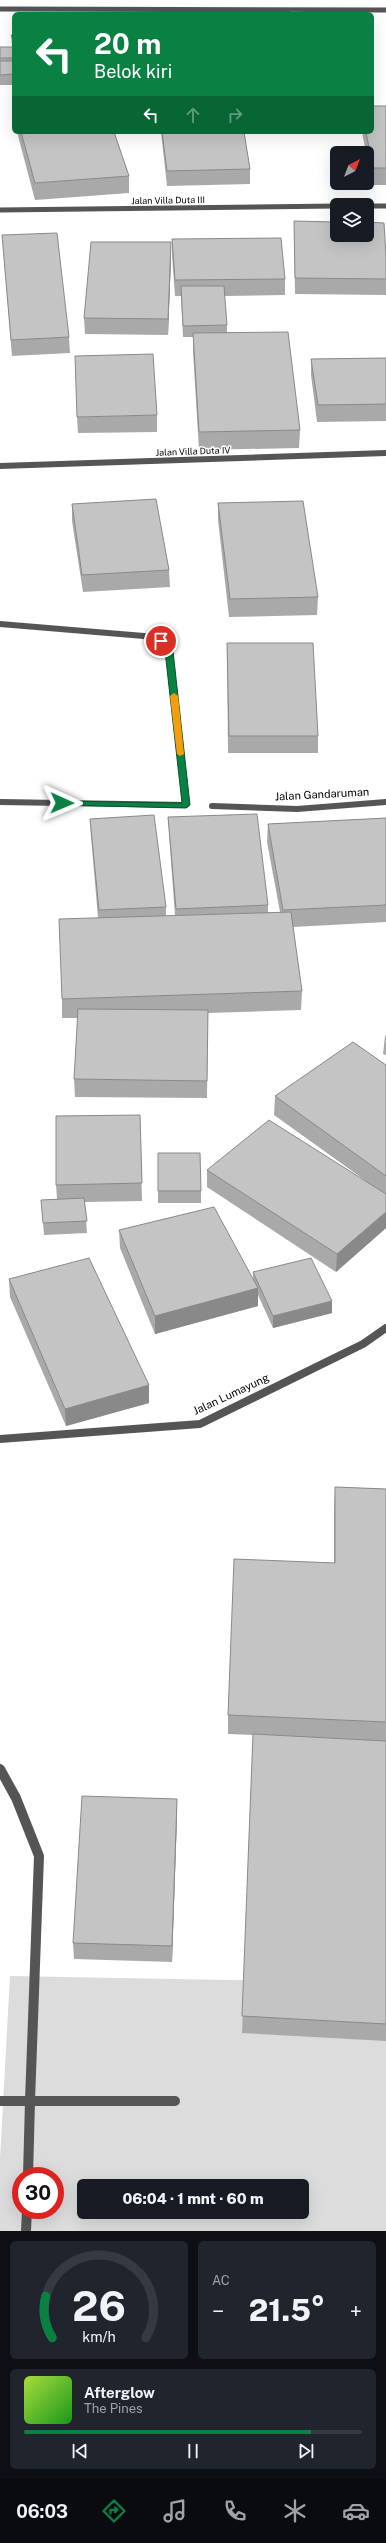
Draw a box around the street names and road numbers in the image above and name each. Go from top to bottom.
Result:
street label: Jalan Villa Duta III [131,194,205,206]
street label: Jalan Villa Duta IV [155,444,231,458]
street label: Jalan Gandaruman [274,786,370,802]
street label: Jalan Lumayung [191,1371,271,1417]

